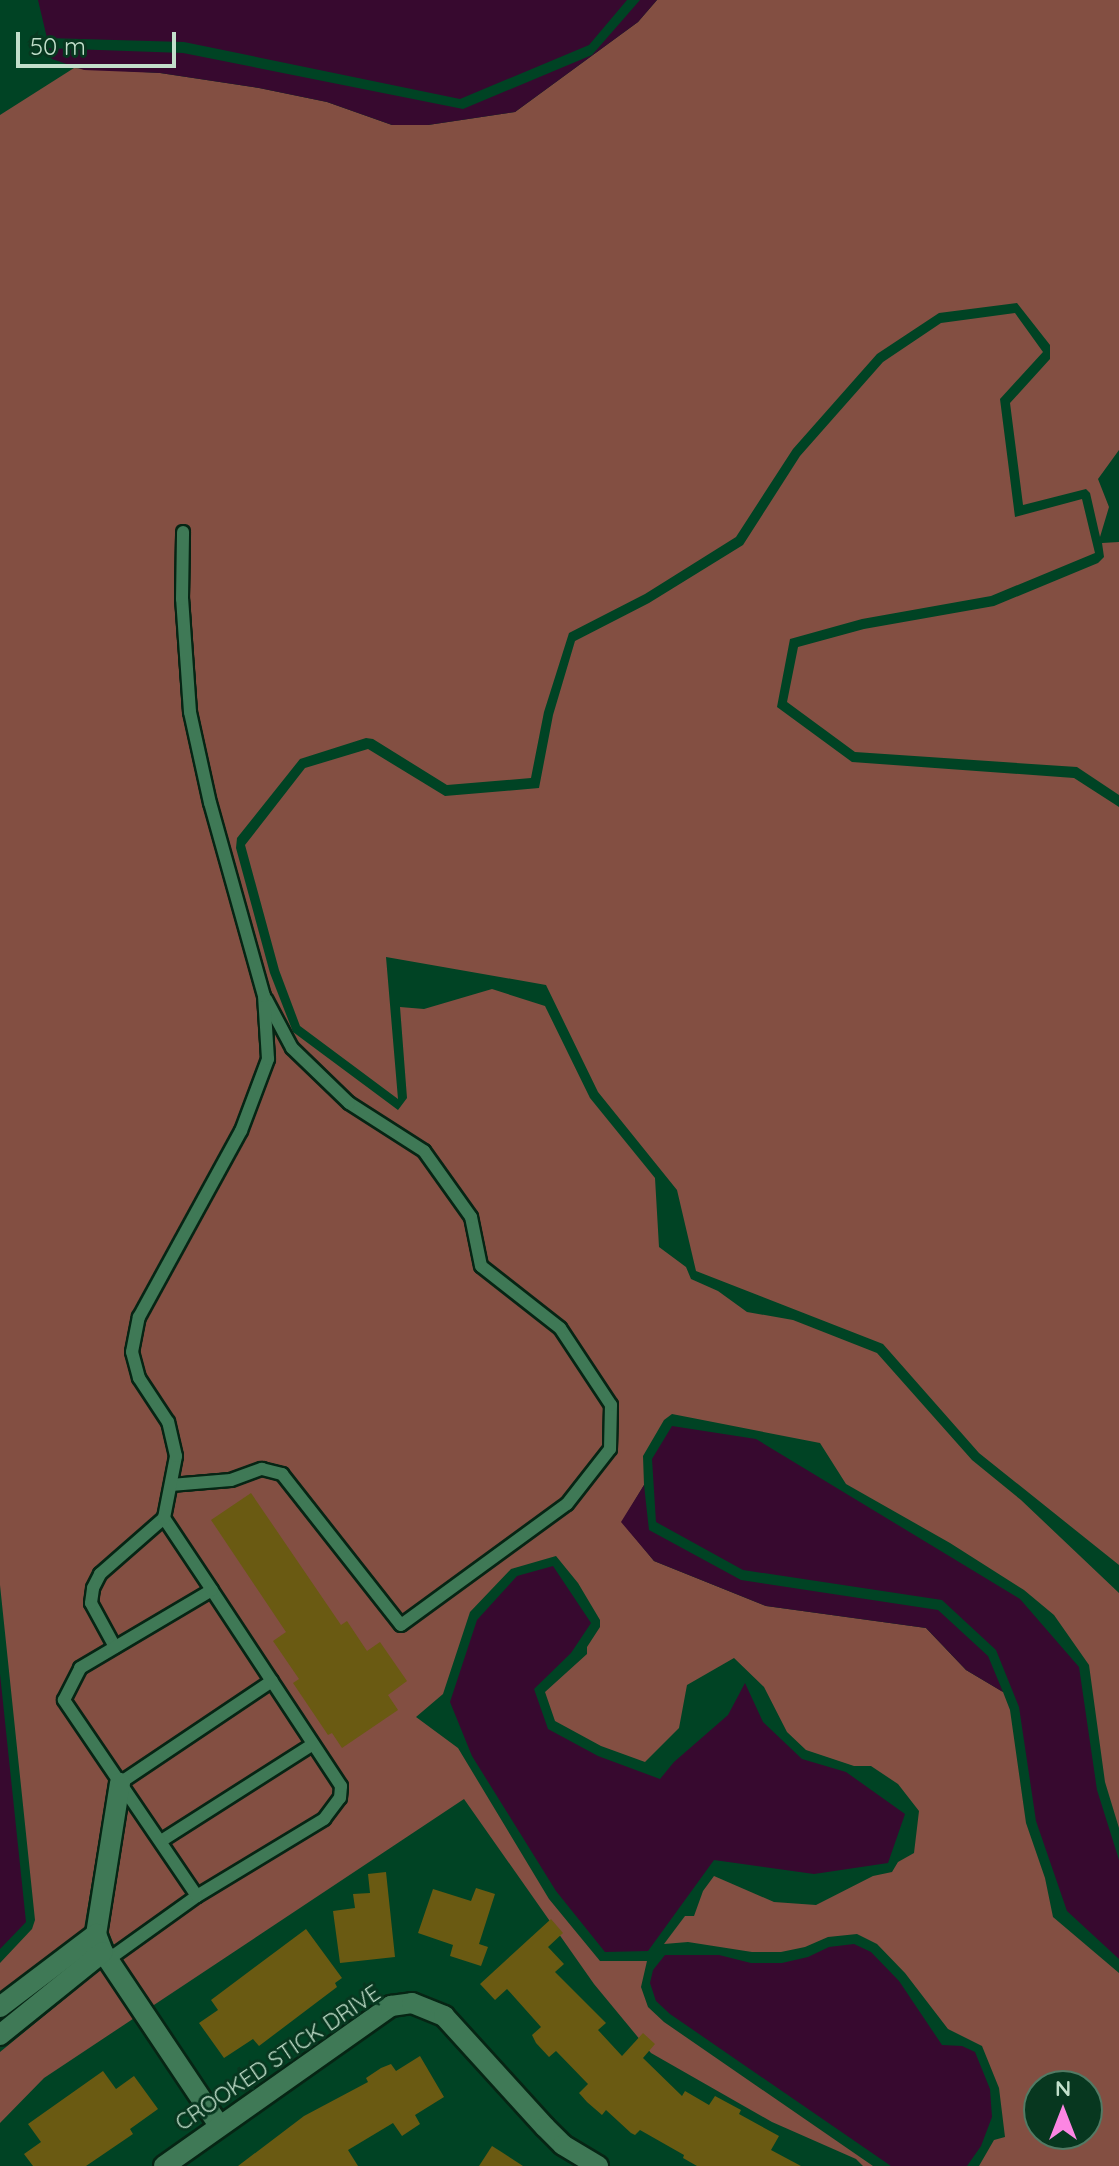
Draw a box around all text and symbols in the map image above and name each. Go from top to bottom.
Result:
scale bar [20,16,180,66]
text: 50 m [30,31,86,61]
street label: CROOKED STICK DRIVE [171,1980,385,2136]
north arrow [1023,2070,1103,2150]
text: N [1055,2074,1071,2102]

